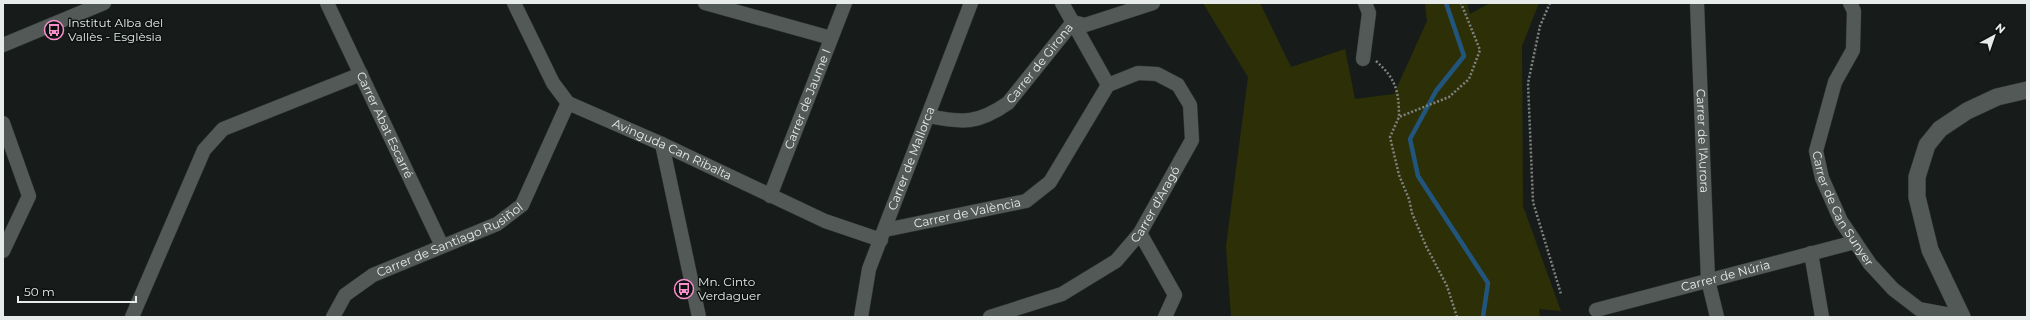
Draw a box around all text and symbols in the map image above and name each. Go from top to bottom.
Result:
place label: Institut Alba del Vallès - Esglèsia [68,15,163,44]
north arrow [1974,16,2014,56]
bus stop icon: Institut Alba del Vallès - Esglèsia [43,19,65,41]
street label: Carrer de Girona [1003,20,1076,106]
text: N [1993,20,2008,37]
street label: Carrer de Jaume I [781,46,834,151]
street label: Carrer Abat Escarré [354,69,417,181]
street label: Carrer de l'Aurora [1693,89,1713,193]
street label: Carrer de Mallorca [884,104,938,212]
street label: Avinguda Can Ribalta [610,115,734,183]
street label: Carrer de Can Sunyer [1809,149,1877,269]
street label: Carrer d'Aragó [1127,163,1183,246]
street label: Carrer de València [912,194,1022,231]
street label: Carrer de Santiago Rusiñol [374,199,526,280]
street label: Carrer de Núria [1679,257,1772,294]
place label: Mn. Cinto Verdaguer [698,274,761,303]
scale bar [18,278,136,304]
bus stop icon: Mn. Cinto Verdaguer [673,278,695,300]
text: 50 m [24,284,55,299]

